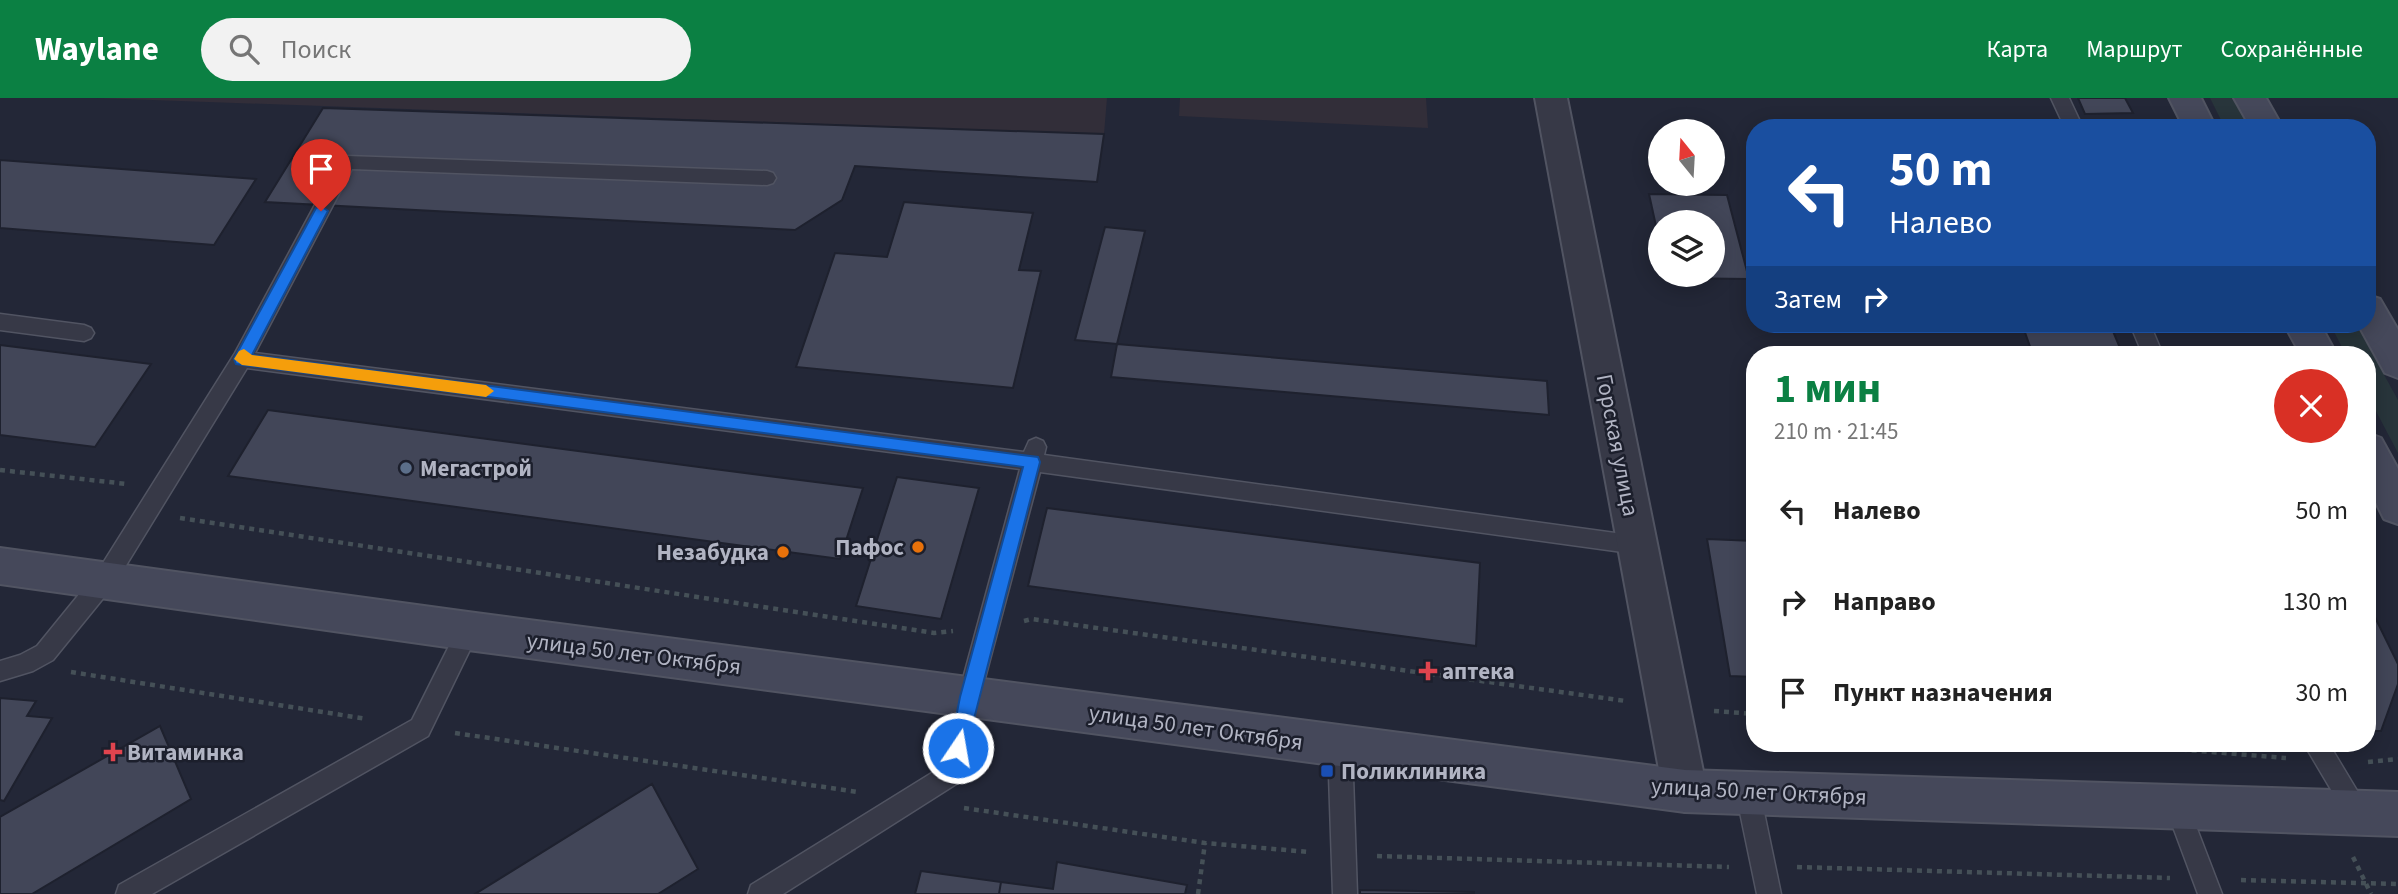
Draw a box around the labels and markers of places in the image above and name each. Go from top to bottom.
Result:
pin [291,139,351,211]
place label: Мегастрой [420,452,532,485]
marker: Мегастрой [398,460,414,476]
place label: Пафос [835,531,904,564]
place label: Незабудка [656,536,769,569]
marker: Пафос [910,539,926,555]
marker: Незабудка [775,544,791,560]
place label: аптека [1442,655,1515,688]
marker: аптека [1420,663,1436,679]
place label: Витаминка [127,736,244,769]
marker: Витаминка [105,744,121,760]
place label: Поликлиника [1341,755,1486,788]
marker: Поликлиника [1319,763,1335,779]

